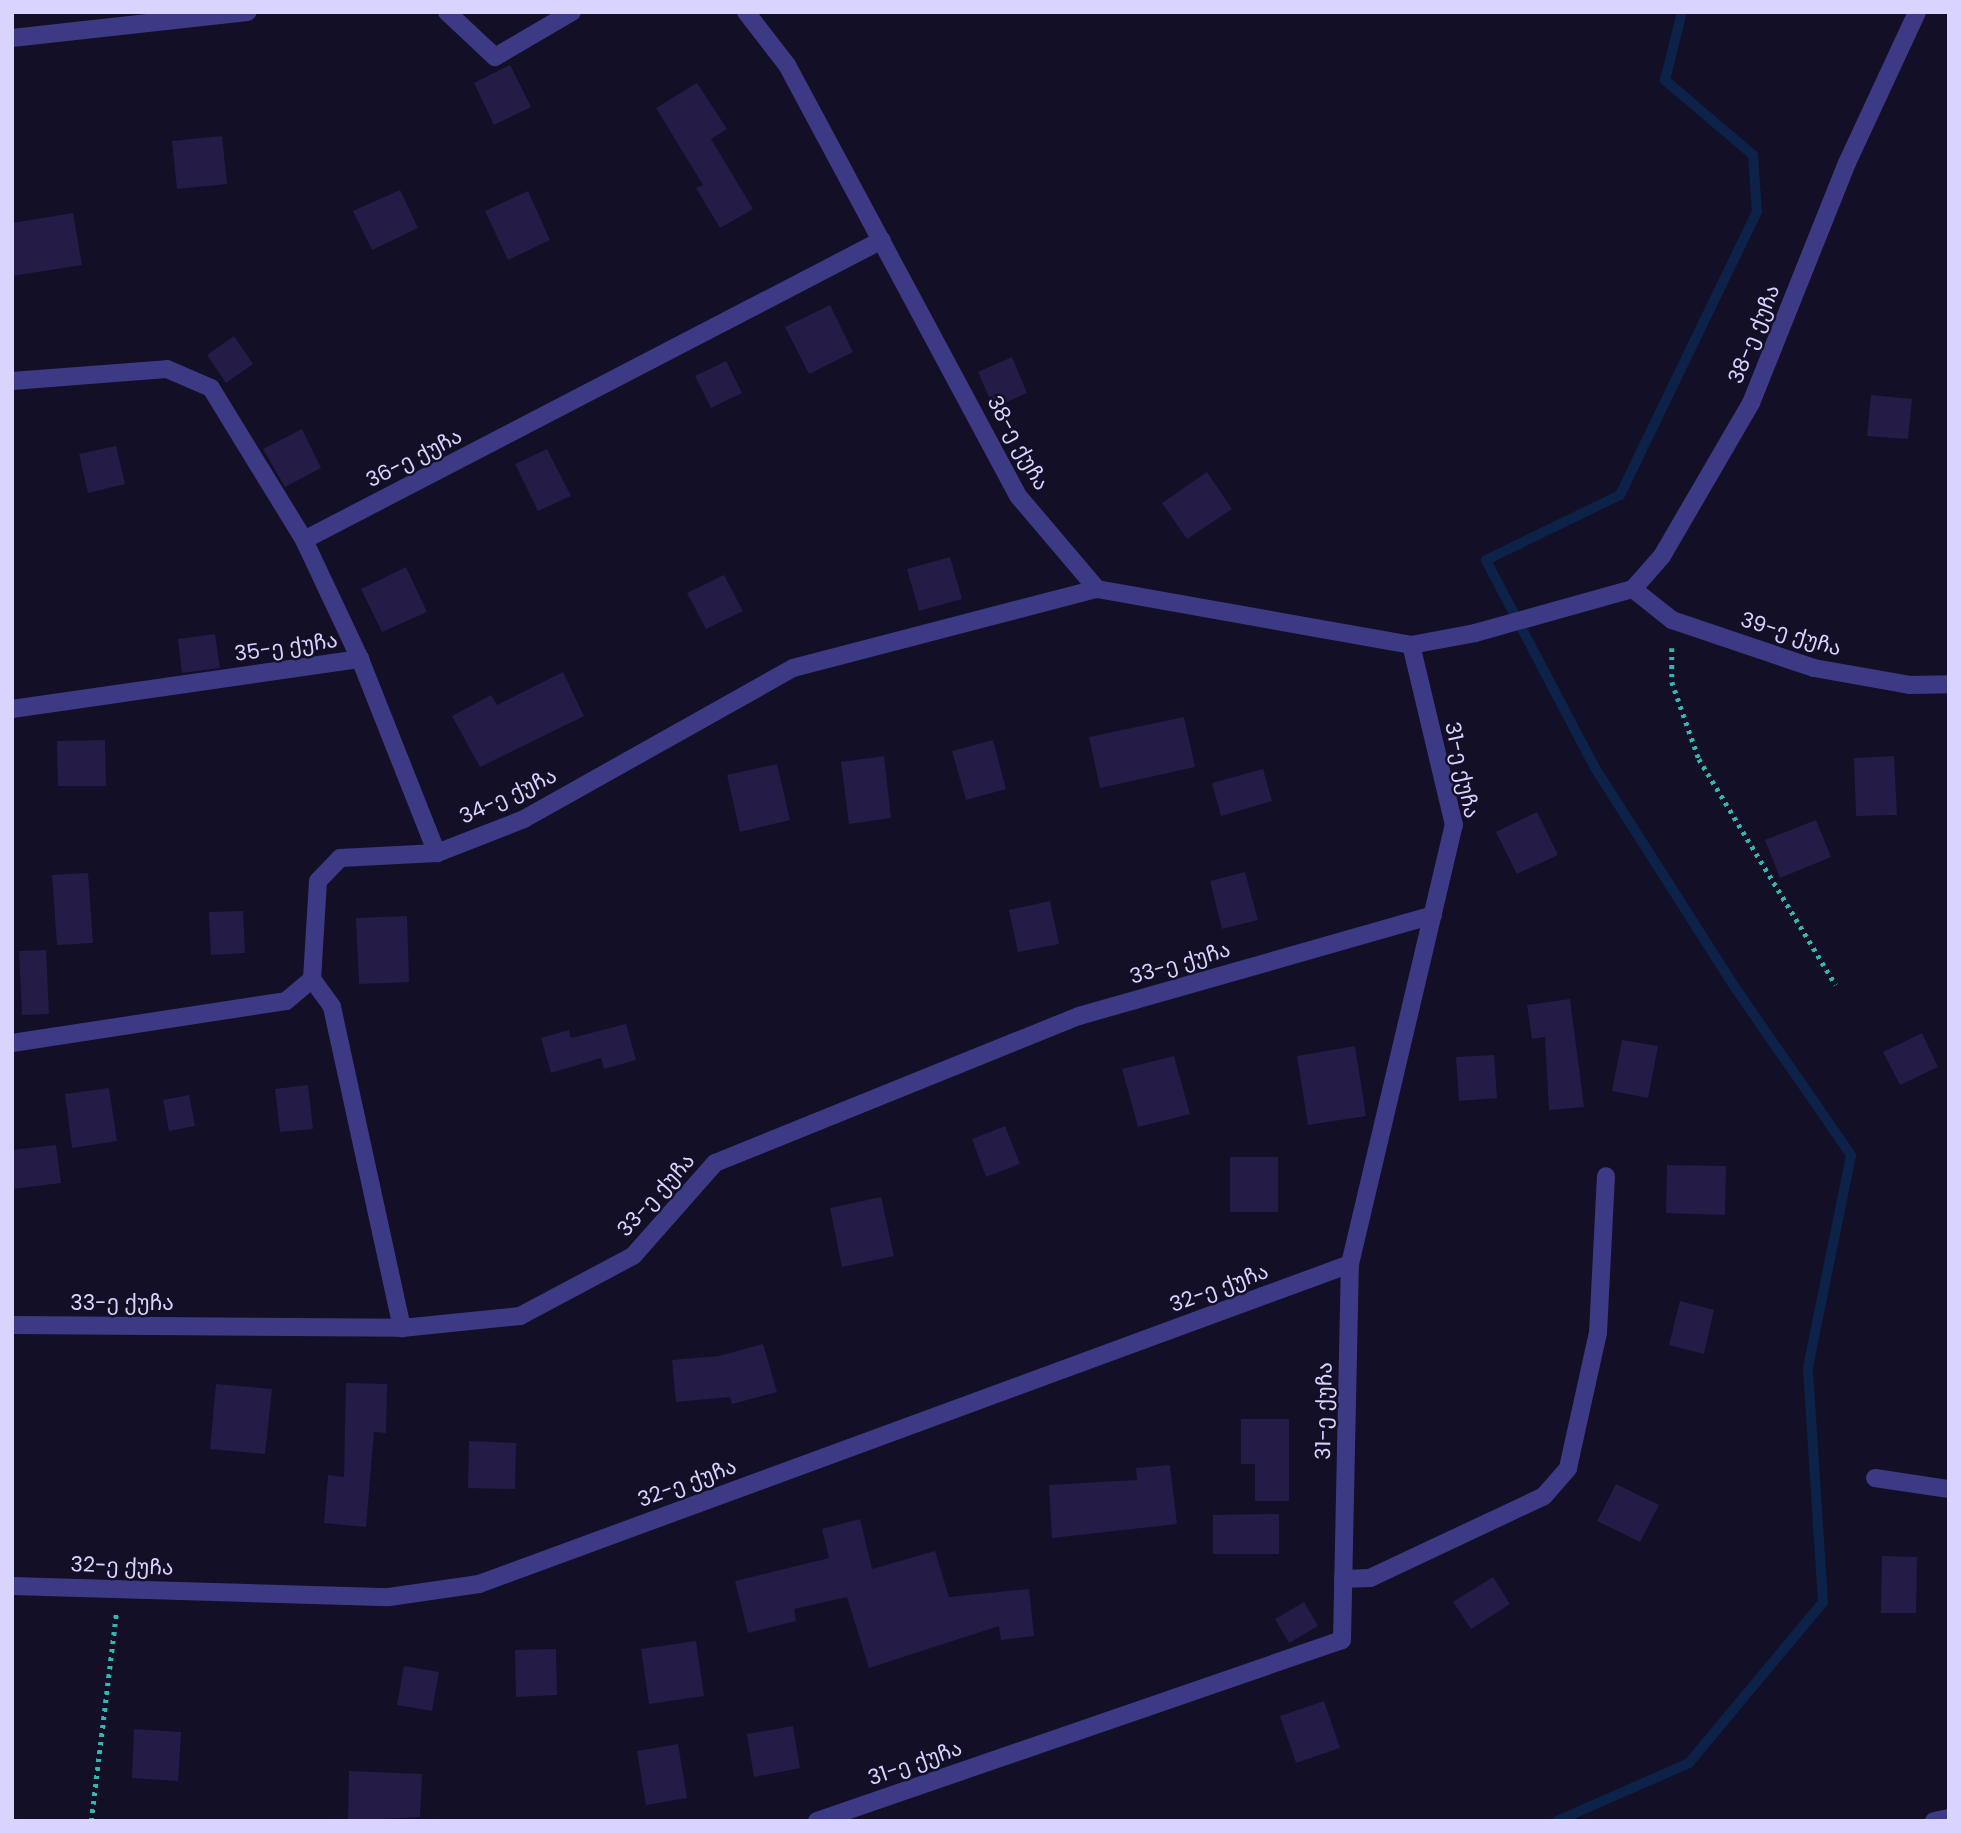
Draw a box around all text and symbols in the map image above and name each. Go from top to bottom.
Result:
street label: 38-ე ქუჩა [1723,281,1785,387]
street label: 38-ე ქუჩა [982,391,1054,495]
street label: 36-ე ქუჩა [362,423,466,493]
street label: 39-ე ქუჩა [1738,607,1844,661]
street label: 35-ე ქუჩა [233,627,339,667]
street label: 31-ე ქუჩა [1440,720,1484,820]
street label: 34-ე ქუჩა [455,763,561,829]
street label: 33-ე ქუჩა [1127,937,1233,989]
street label: 33-ე ქუჩა [612,1148,700,1242]
street label: 32-ე ქუჩა [1166,1259,1272,1317]
street label: 33-ე ქუჩა [70,1290,174,1316]
street label: 31-ე ქუჩა [1311,1362,1337,1460]
street label: 32-ე ქუჩა [634,1454,740,1512]
street label: 32-ე ქუჩა [70,1552,174,1580]
street label: 31-ე ქუჩა [865,1735,965,1791]

